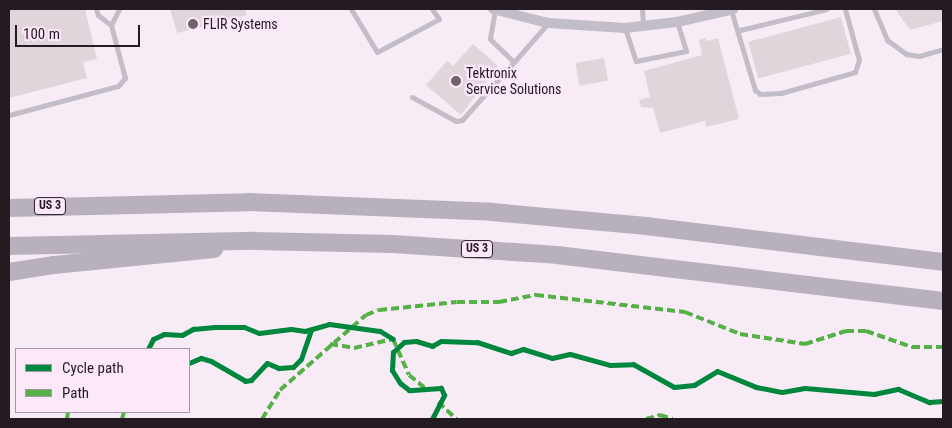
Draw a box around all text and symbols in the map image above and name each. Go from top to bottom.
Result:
scale bar [18,15,142,47]
place label: FLIR Systems [203,16,278,32]
marker: FLIR Systems [187,18,199,30]
text: 100 m [23,25,60,43]
place label: Tektronix Service Solutions [466,65,561,98]
marker: Tektronix Service Solutions [450,75,462,87]
road number: US 3 [34,197,66,216]
road number: US 3 [461,240,493,258]
legend [15,348,190,413]
text: Cycle path [62,359,124,377]
text: Path [62,384,89,402]

